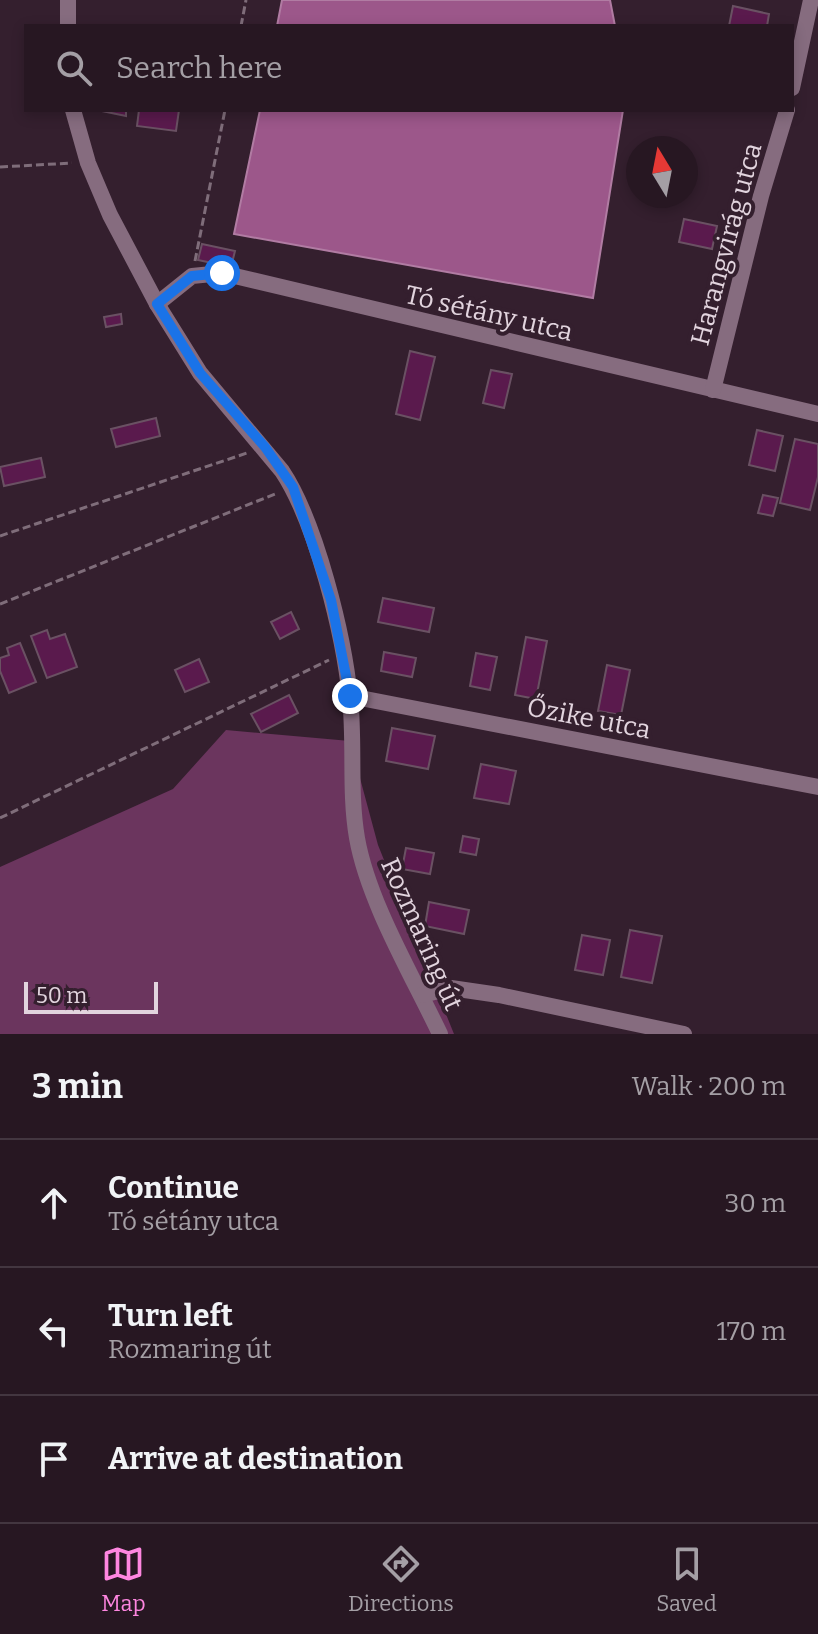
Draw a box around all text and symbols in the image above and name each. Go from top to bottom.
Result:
search box [24,24,794,112]
icon: search [52,46,96,90]
text: Search here [116,50,283,86]
north arrow [626,136,698,208]
street label: Harangvirág utca [685,140,768,349]
route start [204,255,240,291]
street label: Tó sétány utca [402,279,576,348]
route end [332,678,368,714]
street label: Őzike utca [525,691,653,746]
street label: Rozmaring út [374,853,469,1016]
scale bar [24,978,158,1014]
text: 50 m [36,982,87,1009]
text: 3 min [32,1066,123,1107]
text: Walk · 200 m [632,1071,786,1102]
text: Continue [108,1170,239,1206]
icon: ahead [32,1181,76,1225]
text: 30 m [725,1188,786,1219]
text: Tó sétány utca [108,1206,279,1237]
text: Turn left [108,1298,233,1334]
icon: left [32,1309,76,1353]
text: 170 m [716,1316,786,1347]
text: Rozmaring út [108,1334,272,1365]
icon: arrive [32,1437,76,1481]
text: Arrive at destination [108,1441,403,1477]
tab: Map [101,1542,146,1617]
tab: Directions [348,1542,454,1617]
tab: Saved [656,1542,717,1617]

